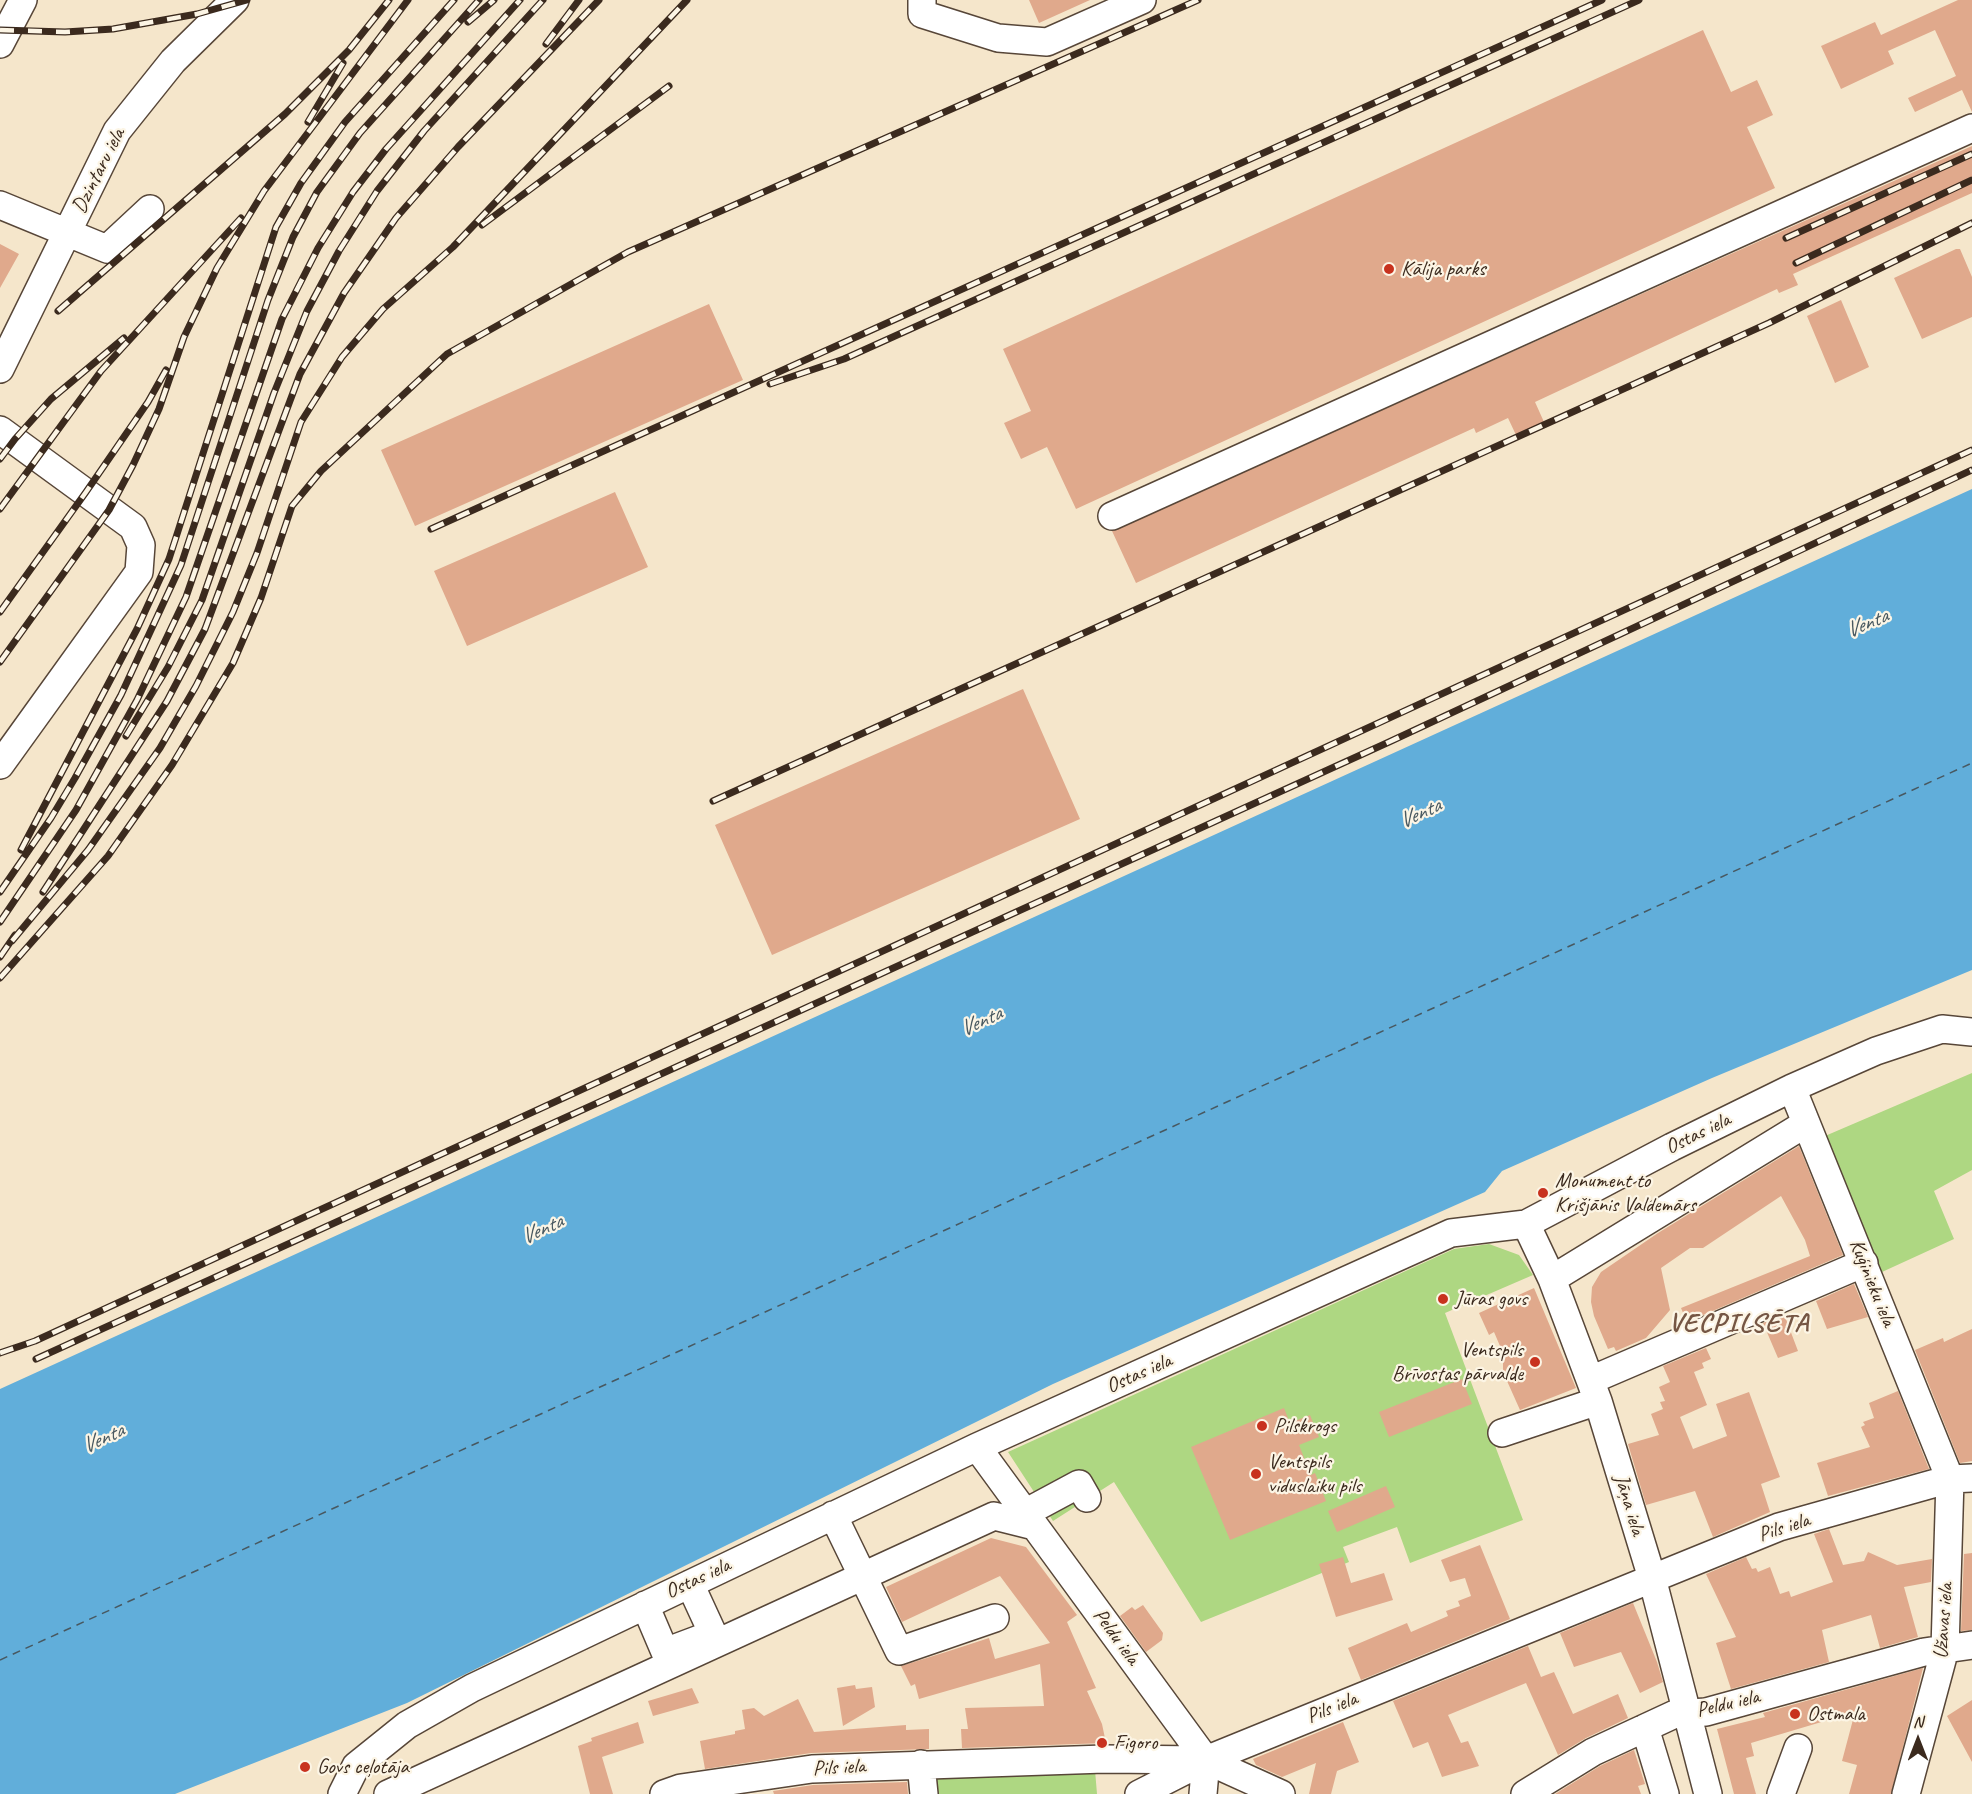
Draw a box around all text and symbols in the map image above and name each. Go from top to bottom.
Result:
street label: Dzintaru iela [67,124,131,218]
place label: Kālija parks [1401,256,1485,282]
marker: Kālija parks [1382,262,1396,276]
water label: Venta [1842,603,1892,645]
water label: Venta [1395,793,1445,835]
water label: Venta [956,1001,1006,1043]
street label: Ostas iela [1661,1108,1735,1160]
place label: Monument to Krišjānis Valdemārs [1555,1168,1696,1218]
marker: Monument to Krišjānis Valdemārs [1536,1186,1550,1200]
water label: Venta [517,1209,567,1251]
street label: Kuģinieku iela [1843,1236,1901,1330]
place label: Jūras govs [1455,1286,1527,1312]
marker: Jūras govs [1436,1292,1450,1306]
district label: VECPILSĒTA [1667,1308,1811,1340]
place label: Ventspils Brīvostas pārvalde [1392,1337,1523,1387]
street label: Ostas iela [1102,1348,1176,1400]
marker: Ventspils Brīvostas pārvalde [1528,1355,1542,1369]
place label: Pilskrogs [1274,1413,1336,1439]
water label: Venta [78,1418,128,1460]
marker: Pilskrogs [1255,1419,1269,1433]
place label: Ventspils viduslaiku pils [1268,1449,1361,1499]
marker: Ventspils viduslaiku pils [1249,1467,1263,1481]
street label: Jāņa iela [1608,1472,1650,1538]
street label: Pils iela [1755,1508,1813,1548]
street label: Ostas iela [661,1553,735,1605]
street label: Užavas iela [1929,1582,1959,1660]
street label: Peldu iela [1087,1604,1145,1670]
street label: Peldu iela [1694,1685,1762,1723]
street label: Pils iela [1303,1686,1361,1730]
place label: Ostmala [1807,1701,1865,1727]
marker: Ostmala [1788,1707,1802,1721]
north arrow [1888,1710,1948,1770]
text: N [1913,1712,1923,1732]
place label: Figoro [1114,1730,1158,1756]
marker: Figoro [1095,1736,1109,1750]
place label: Govs ceļotāja [317,1754,409,1780]
street label: Pils iela [812,1754,866,1782]
marker: Govs ceļotāja [298,1760,312,1774]

